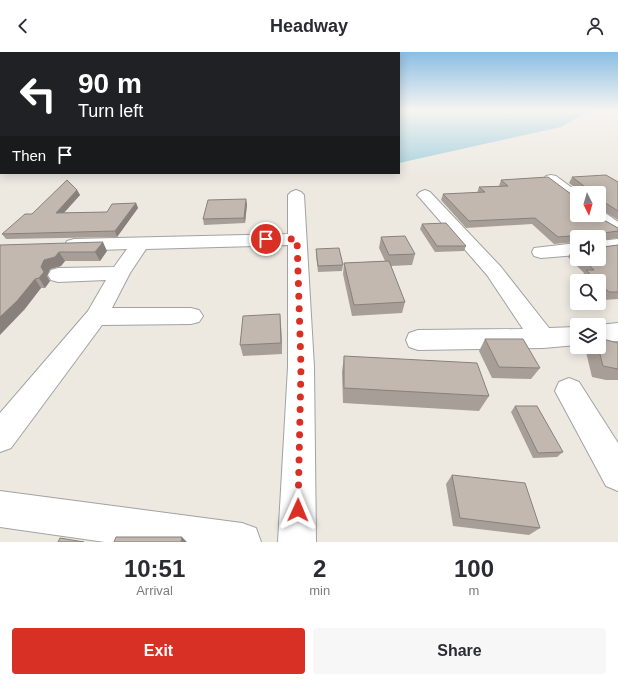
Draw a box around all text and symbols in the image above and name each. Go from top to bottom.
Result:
icon: back [12,15,34,37]
icon: person [584,15,606,37]
text: Headway [270,16,348,36]
icon: left [12,68,64,120]
text: 90 m [78,68,142,99]
text: Turn left [78,101,143,121]
icon: arrive [54,144,76,166]
text: Then [12,147,46,164]
north arrow [570,186,606,222]
map controls [570,186,606,354]
pin [249,222,283,256]
icon: arrive [255,228,277,250]
button: sound [570,230,606,266]
button: search [570,274,606,310]
button: layers [570,318,606,354]
position arrow [277,489,319,531]
text: 10:51 [124,555,185,582]
text: 2 [313,555,326,582]
text: 100 [454,555,494,582]
text: Arrival [136,583,173,598]
text: min [309,583,330,598]
text: m [469,583,479,598]
button: Exit [12,628,305,674]
button: Share [313,628,606,674]

